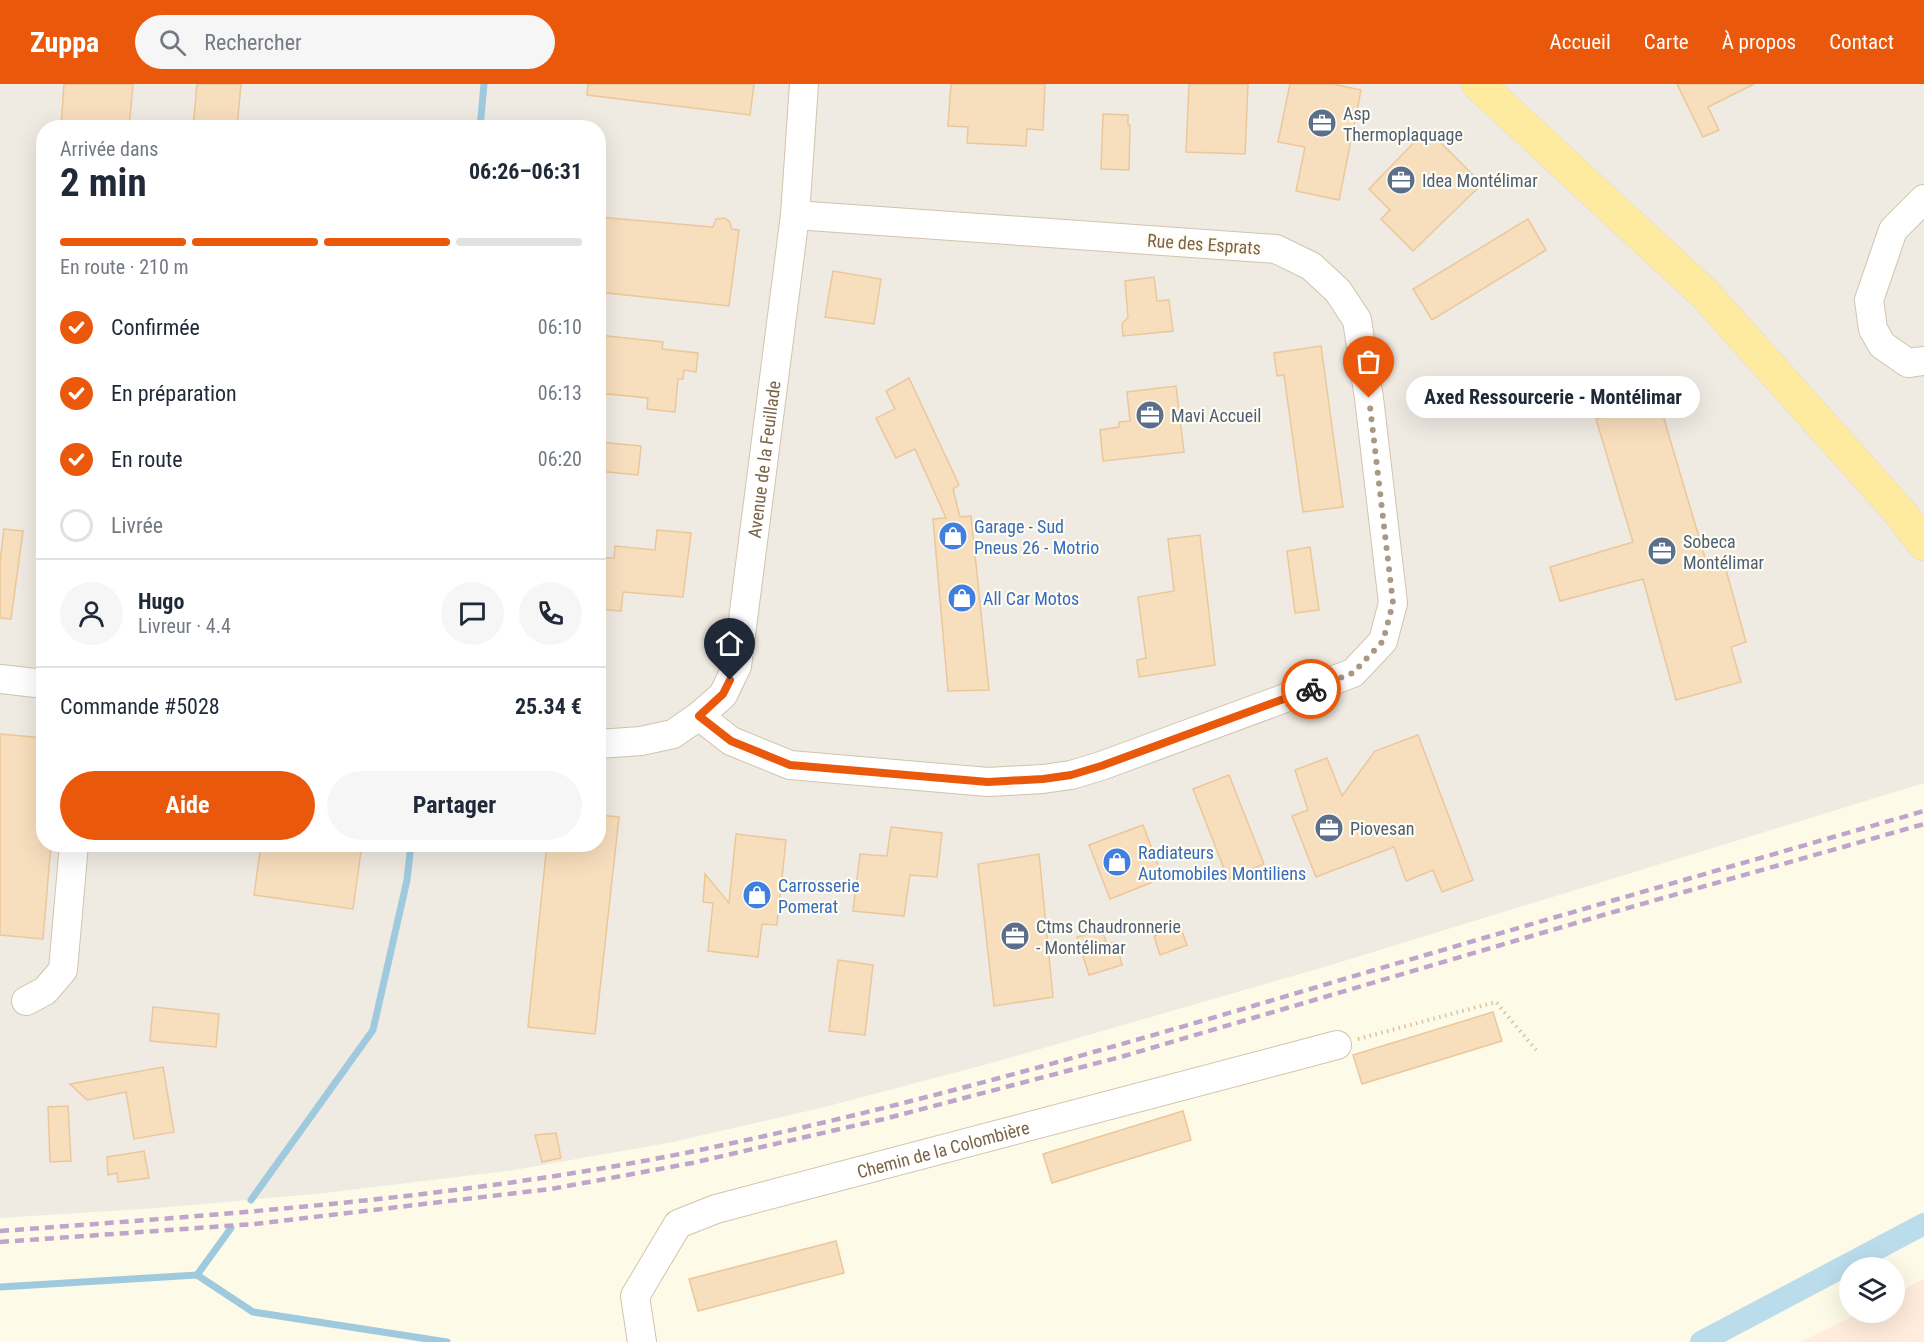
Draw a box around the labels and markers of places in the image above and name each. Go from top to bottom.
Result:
place label: Asp Thermoplaquage [1343,103,1463,145]
office icon: Asp Thermoplaquage [1306,107,1338,139]
office icon: Idea Montélimar [1385,164,1417,196]
place label: Idea Montélimar [1422,170,1538,191]
pin [1343,336,1394,398]
callout: Axed Ressourcerie - Montélimar [1405,377,1699,419]
office icon: Mavi Accueil [1134,399,1166,431]
place label: Mavi Accueil [1171,405,1261,426]
place label: Garage - Sud Pneus 26 - Motrio [974,516,1099,558]
shop icon: Garage - Sud Pneus 26 - Motrio [937,520,969,552]
place label: Sobeca Montélimar [1683,531,1765,573]
office icon: Sobeca Montélimar [1646,535,1678,567]
shop icon: All Car Motos [946,582,978,614]
place label: All Car Motos [983,588,1079,609]
pin [704,618,755,680]
office icon: Piovesan [1313,812,1345,844]
place label: Piovesan [1350,818,1415,839]
place label: Radiateurs Automobiles Montiliens [1138,842,1306,884]
shop icon: Radiateurs Automobiles Montiliens [1101,846,1133,878]
place label: Carrosserie Pomerat [778,875,860,917]
shop icon: Carrosserie Pomerat [741,879,773,911]
place label: Ctms Chaudronnerie - Montélimar [1036,916,1181,958]
office icon: Ctms Chaudronnerie - Montélimar [999,920,1031,952]

